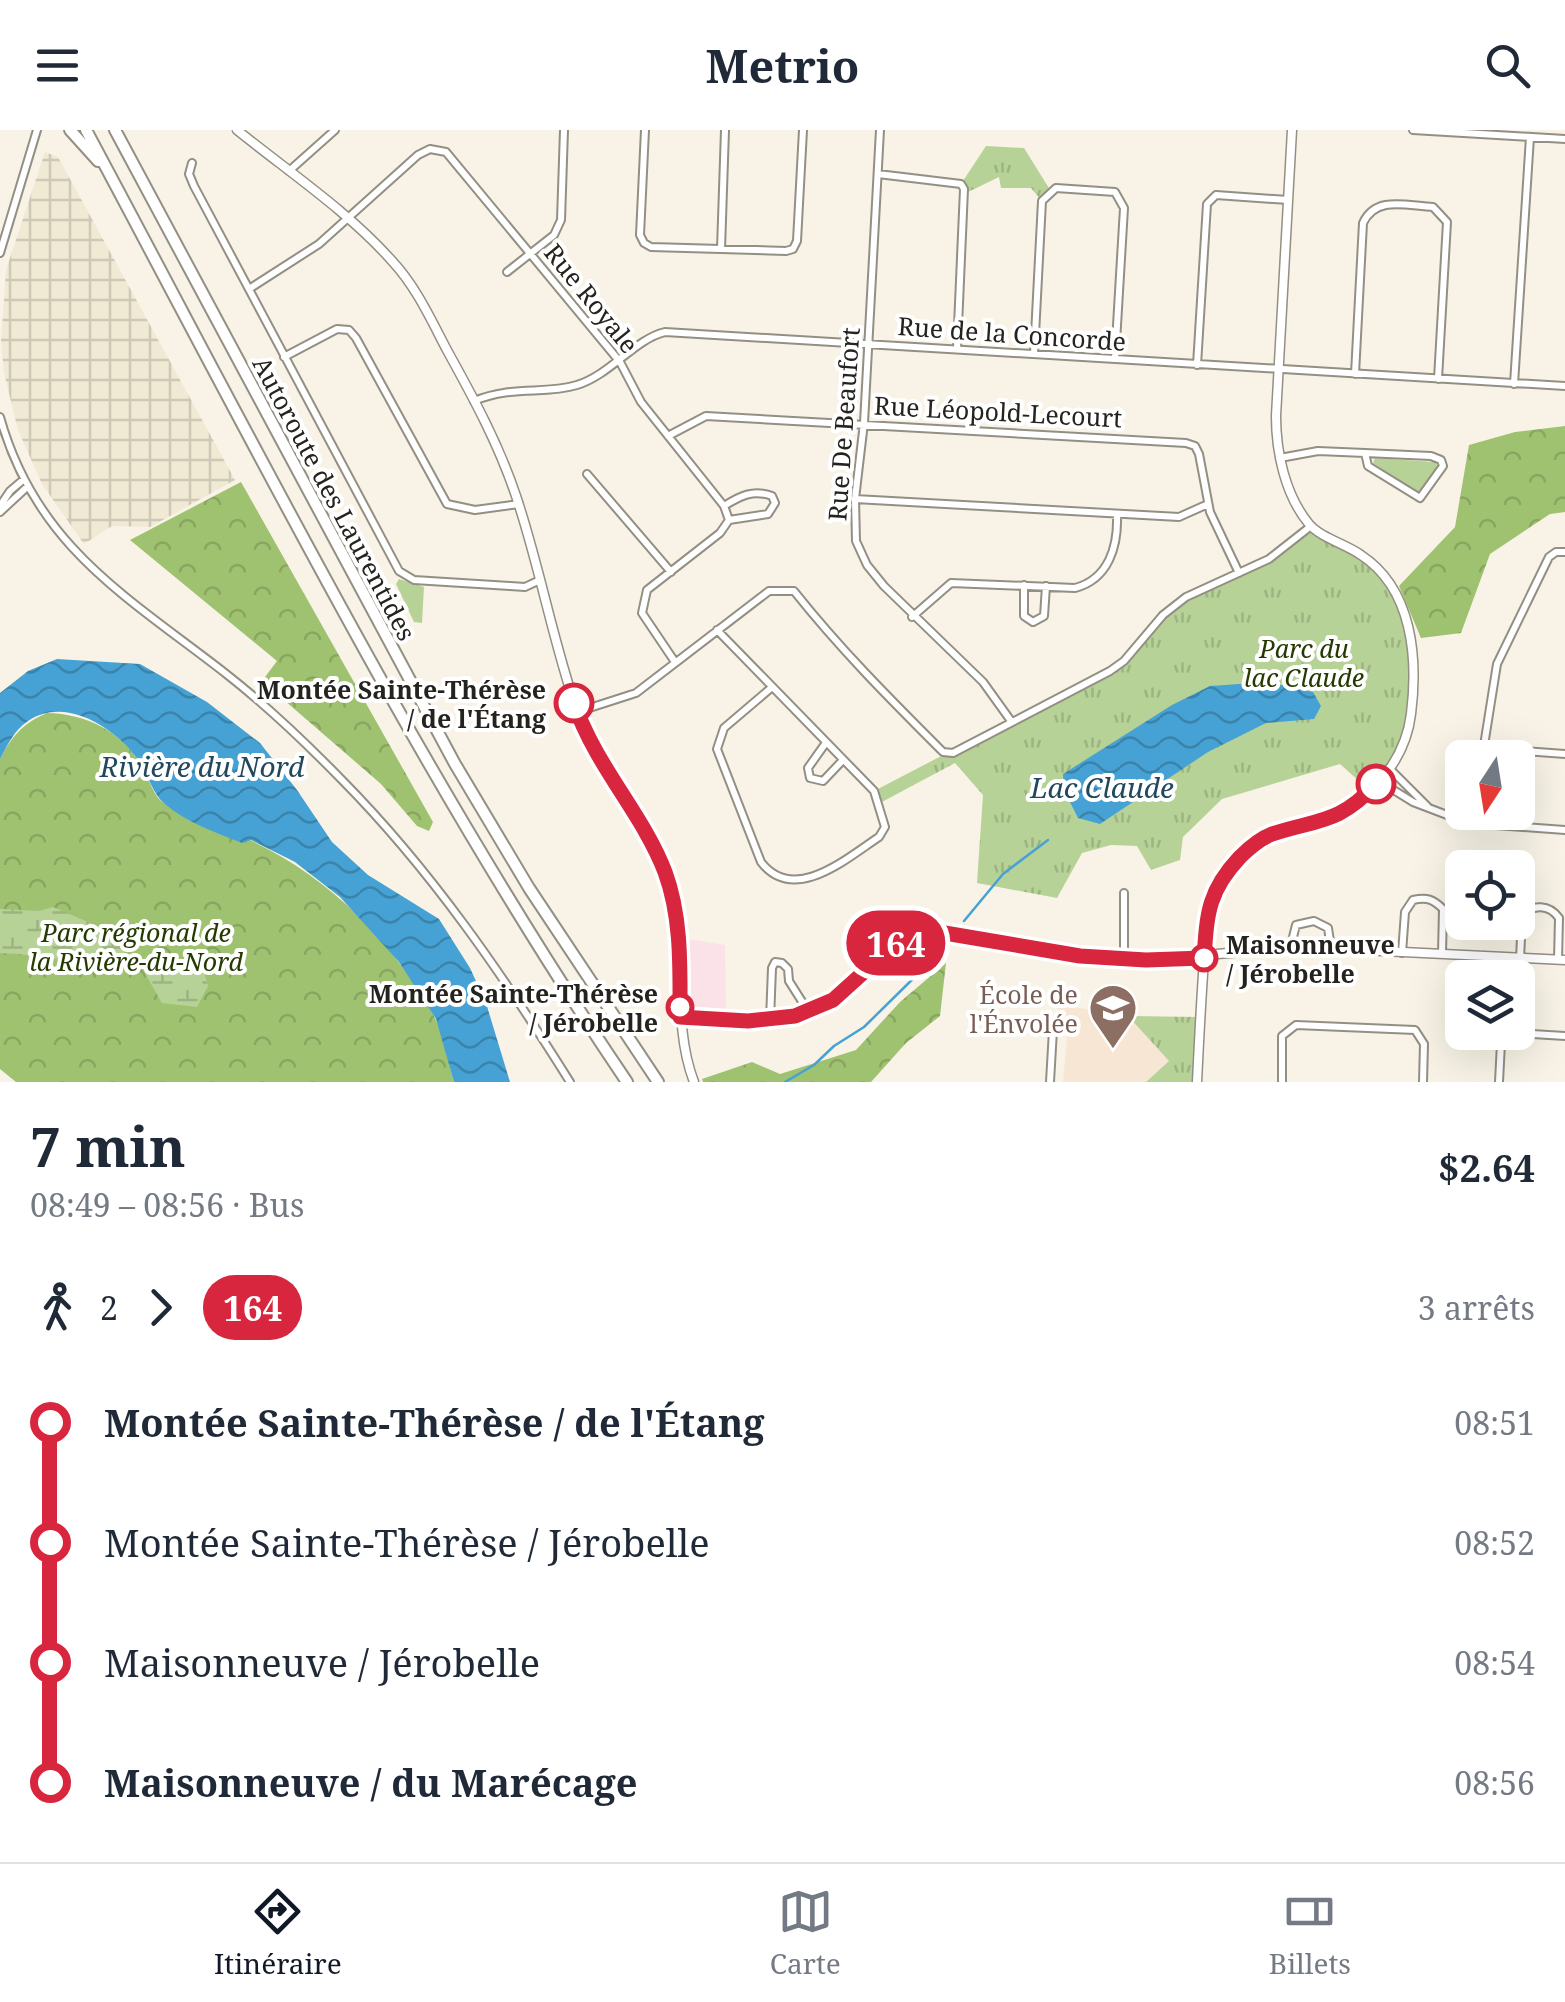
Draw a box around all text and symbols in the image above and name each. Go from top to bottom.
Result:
text: Metrio [706,35,859,96]
icon: menu [30,38,85,93]
icon: search [1480,38,1535,93]
street label: Rue Royale [537,236,647,360]
street label: Rue de la Concorde [897,308,1127,358]
street label: Rue De Beaufort [819,326,867,522]
street label: Autoroute des Laurentides [246,350,424,646]
street label: Rue Léopold-Lecourt [873,388,1123,434]
park label: Parc du lac Claude [1244,631,1364,694]
place label: Montée Sainte-Thérèse / de l'Étang [257,672,546,735]
marker: Montée Sainte-Thérèse / de l'Étang [555,684,593,722]
north arrow [1445,740,1535,830]
map controls [1445,740,1535,1050]
water label: Rivière du Nord [99,747,305,785]
unlabelled marker [1357,765,1395,803]
water label: Lac Claude [1029,768,1174,806]
button: locate [1445,850,1535,940]
line badge: 164 [838,910,954,976]
park label: Parc régional de la Rivière-du-Nord [29,915,243,978]
text: 164 [866,920,926,967]
place label: Maisonneuve / Jérobelle [1226,927,1395,990]
marker: Maisonneuve / Jérobelle [1191,945,1217,971]
button: layers [1445,960,1535,1050]
place label: Montée Sainte-Thérèse / Jérobelle [369,976,658,1039]
place label: École de l'Énvolée [970,977,1078,1040]
school or university icon: École de l'Énvolée [1087,982,1139,1050]
marker: Montée Sainte-Thérèse / Jérobelle [667,994,693,1020]
text: 7 min [30,1108,186,1183]
text: $2.64 [1438,1141,1535,1193]
text: 08:49 – 08:56 · Bus [30,1183,304,1226]
icon: walk [30,1280,85,1335]
icon: forward [133,1280,188,1335]
text: 164 [223,1284,282,1331]
text: 2 [100,1286,118,1329]
text: 3 arrêts [1418,1286,1535,1329]
text: Montée Sainte-Thérèse / de l'Étang [104,1396,765,1448]
text: 08:51 [1454,1401,1535,1444]
text: Montée Sainte-Thérèse / Jérobelle [104,1516,710,1568]
text: 08:52 [1454,1521,1535,1564]
text: Maisonneuve / Jérobelle [104,1636,540,1688]
text: 08:54 [1454,1641,1535,1684]
text: Maisonneuve / du Marécage [104,1756,638,1808]
text: 08:56 [1454,1761,1535,1804]
tab: Itinéraire [214,1884,342,1982]
tab: Carte [770,1884,841,1982]
tab: Billets [1269,1884,1351,1982]

